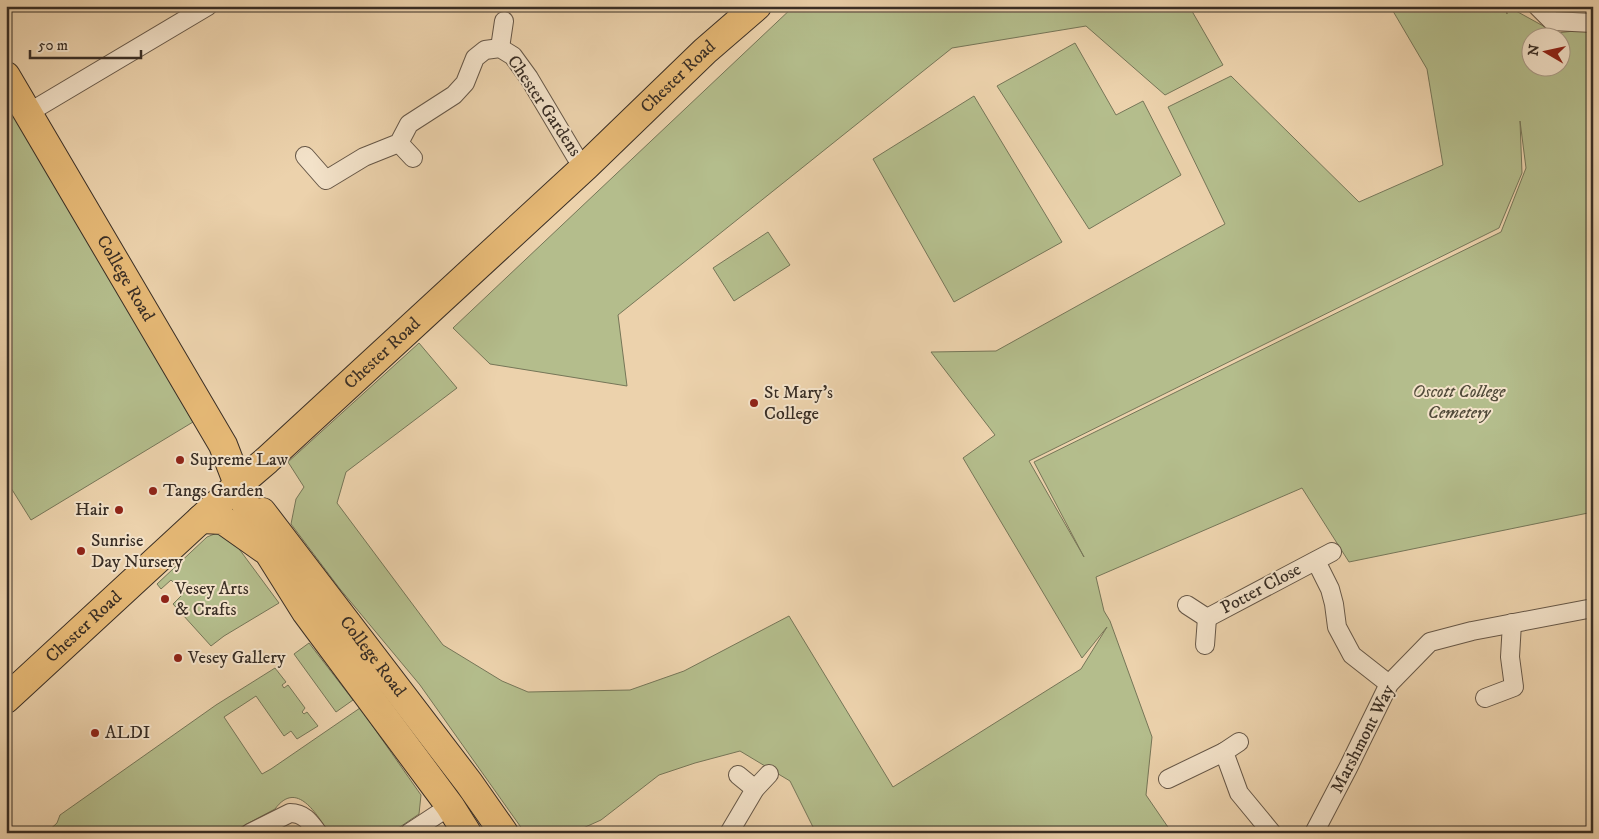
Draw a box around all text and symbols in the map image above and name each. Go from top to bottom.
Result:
scale bar [30,28,141,60]
north arrow [1522,28,1572,78]
text: 50 m [38,36,68,55]
street label: Chester Road [636,36,720,118]
text: N [1524,43,1544,57]
street label: Chester Gardens [502,51,586,161]
street label: College Road [91,232,159,326]
street label: Chester Road [340,313,425,394]
park label: Oscott College Cemetery [1413,381,1506,424]
place label: St Mary's College [764,382,833,425]
marker: St Mary's College [748,397,760,409]
place label: Supreme Law [190,449,289,471]
marker: Supreme Law [174,454,186,466]
place label: Tangs Garden [163,480,264,502]
marker: Tangs Garden [147,485,159,497]
place label: Hair [75,499,109,521]
marker: Hair [113,504,125,516]
place label: Sunrise Day Nursery [91,530,183,573]
marker: Sunrise Day Nursery [75,545,87,557]
street label: Potter Close [1217,559,1305,619]
place label: Vesey Arts & Crafts [174,578,249,621]
street label: Chester Road [41,586,127,668]
marker: Vesey Arts & Crafts [159,593,171,605]
street label: College Road [335,612,410,702]
place label: Vesey Gallery [187,647,286,669]
marker: Vesey Gallery [172,652,184,664]
street label: Marshmont Way [1326,681,1400,797]
place label: ALDI [105,722,150,744]
marker: ALDI [89,727,101,739]

